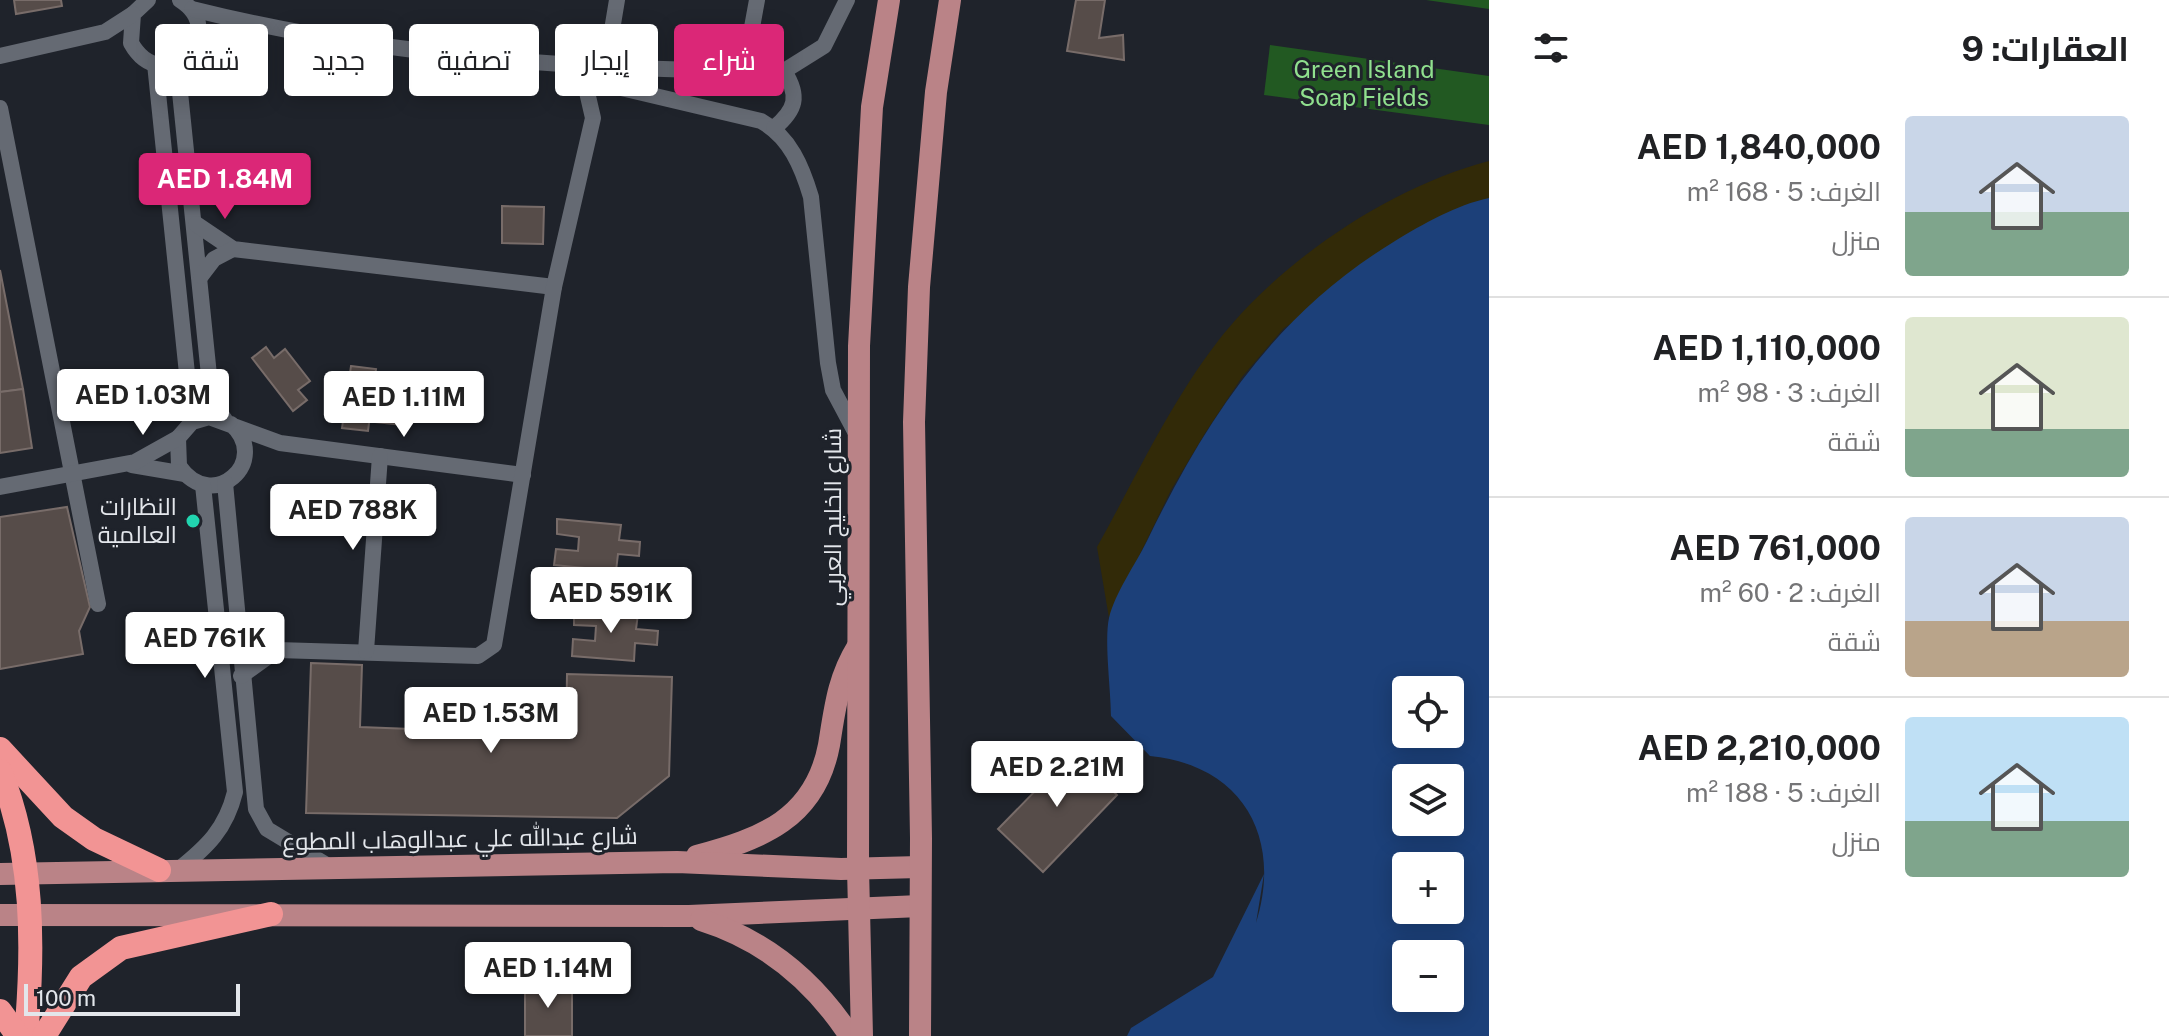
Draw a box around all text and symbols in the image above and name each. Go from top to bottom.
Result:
chip: شقة [155,24,268,96]
chip: جديد [284,24,393,96]
chip: تصفية [409,24,539,96]
chip: إيجار [555,24,658,96]
chip: شراء [674,24,784,96]
icon: filters [1529,26,1573,70]
text: العقارات: 9 [1962,29,2129,69]
park label: Green Island Soap Fields [1293,55,1435,111]
text: AED 1,840,000 [1637,127,1881,167]
icon: home [1969,148,2065,244]
pin: AED 1.84M [133,153,317,221]
text: AED 1.84M [157,163,293,194]
text: الغرف: 5 · 168 m² [1687,176,1881,207]
text: منزل [1832,225,1881,256]
text: AED 1,110,000 [1653,328,1881,368]
icon: home [1969,349,2065,445]
pin: AED 1.03M [51,369,235,437]
pin: AED 1.11M [312,371,496,439]
text: الغرف: 3 · 98 m² [1698,377,1881,408]
text: AED 1.03M [75,379,211,410]
text: AED 1.11M [342,381,466,412]
text: شقة [1828,426,1881,457]
street label: شارع الخليج العربي [818,428,852,606]
pin: AED 788K [270,484,436,552]
place label: النظارات العالمية [98,492,177,548]
text: AED 788K [288,494,418,525]
marker: النظارات العالمية [184,512,202,530]
text: AED 761,000 [1670,528,1881,568]
icon: home [1969,549,2065,645]
pin: AED 591K [528,567,694,635]
text: AED 591K [549,577,673,608]
text: الغرف: 2 · 60 m² [1699,577,1881,608]
pin: AED 761K [122,612,288,680]
text: AED 761K [143,622,267,653]
text: شقة [1828,626,1881,657]
map controls [1392,676,1464,1012]
button: locate [1392,676,1464,748]
pin: AED 1.53M [399,687,583,755]
text: AED 1.53M [423,697,559,728]
text: AED 2,210,000 [1638,728,1881,768]
pin: AED 2.21M [965,741,1149,809]
icon: home [1969,749,2065,845]
text: AED 2.21M [989,751,1125,782]
button: layers [1392,764,1464,836]
text: الغرف: 5 · 188 m² [1686,777,1881,808]
street label: شارع عبدالله علي عبدالوهاب المطوع [282,820,638,861]
text: منزل [1832,826,1881,857]
button: + [1392,852,1464,924]
button: − [1392,940,1464,1012]
pin: AED 1.14M [456,942,640,1010]
text: AED 1.14M [483,952,613,983]
scale bar [24,980,240,1016]
text: 100 m [36,985,96,1011]

